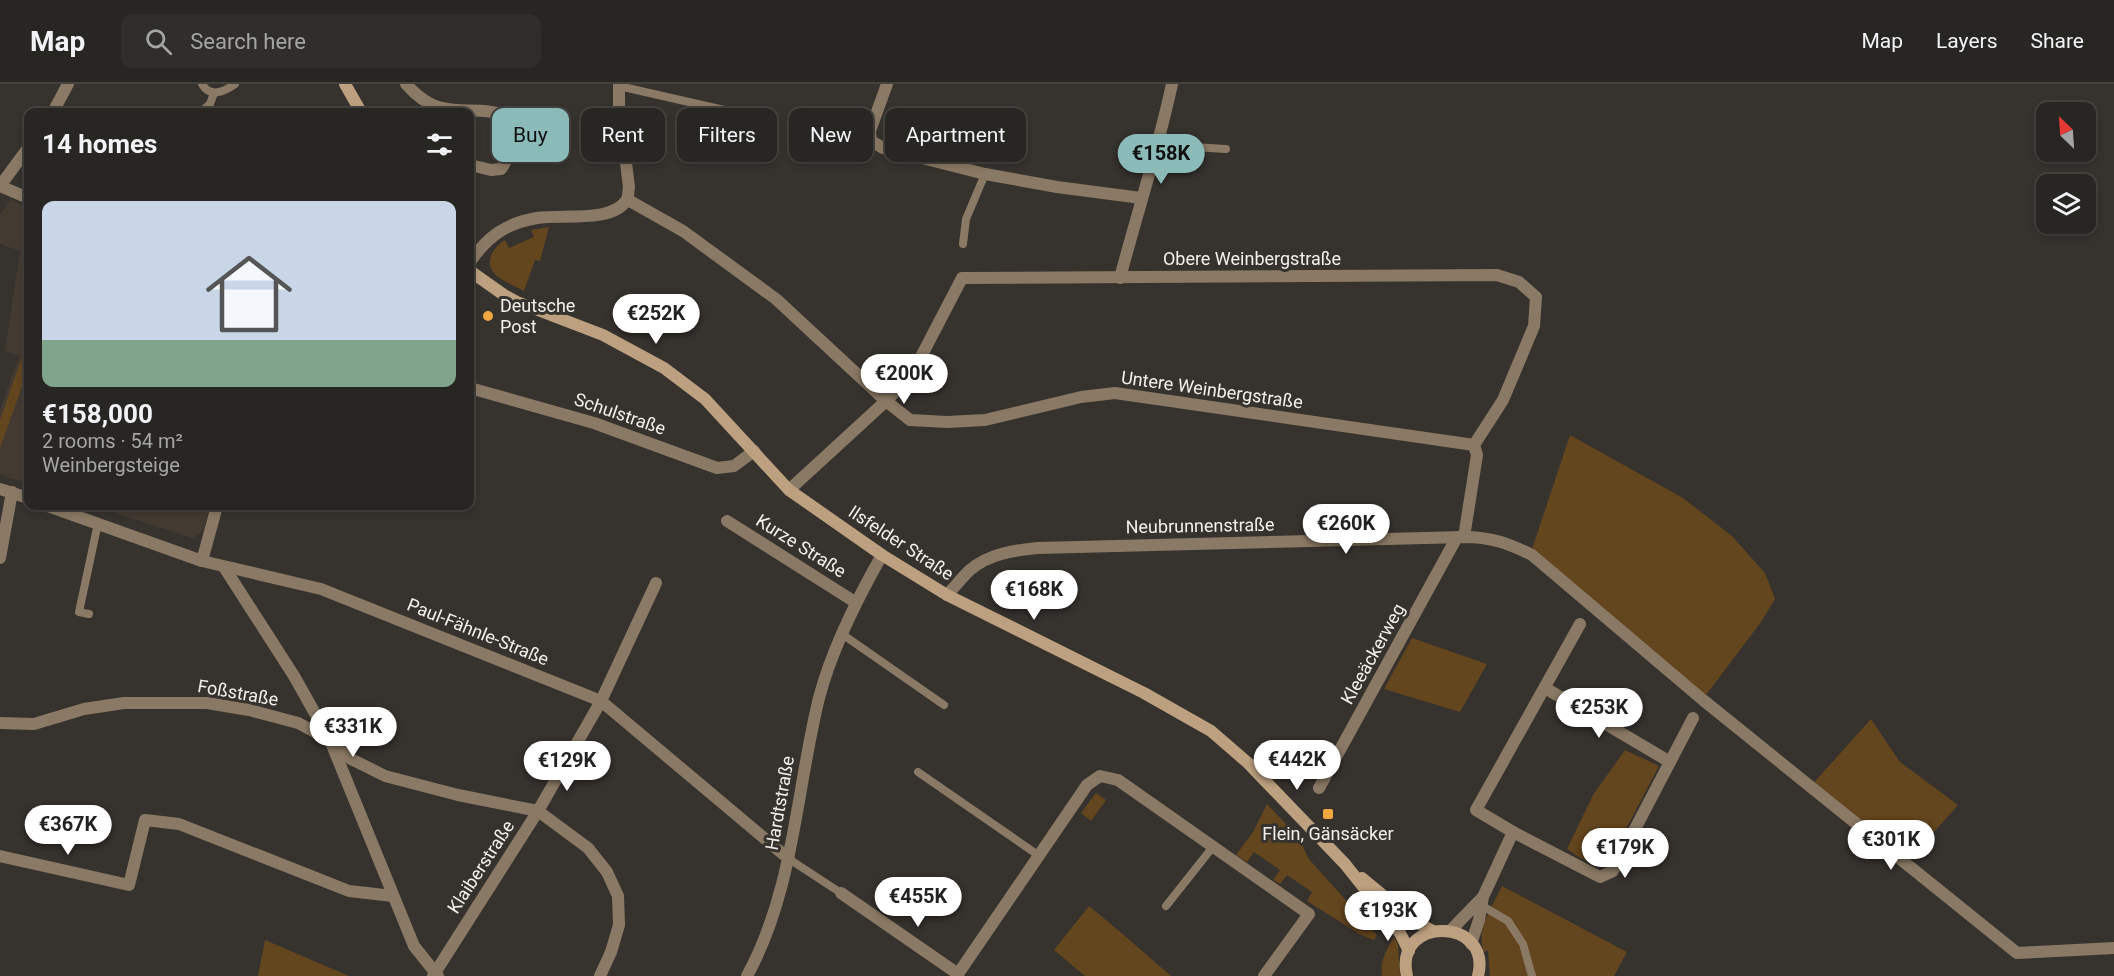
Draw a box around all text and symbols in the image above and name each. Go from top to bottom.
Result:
search box [121,14,541,68]
text: Map [30,25,85,58]
icon: search [142,25,175,58]
text: Search here [190,29,306,54]
text: Map [1861,29,1903,53]
text: Layers [1936,29,1997,53]
text: Share [2030,29,2084,53]
north arrow [2036,102,2096,162]
map controls [2036,102,2096,234]
chip: Buy [492,108,569,162]
chip: Rent [581,108,665,162]
chip: Filters [677,108,777,162]
chip: New [789,108,873,162]
chip: Apartment [885,108,1026,162]
icon: filters [423,128,456,161]
text: 14 homes [42,129,157,159]
pin: €158K [1119,134,1203,185]
text: €158K [1132,141,1190,165]
button: layers [2036,174,2096,234]
icon: home [195,240,303,348]
street label: Obere Weinbergstraße [1163,248,1341,269]
pin: €252K [614,294,698,345]
place label: Deutsche Post [500,295,575,337]
text: €252K [627,301,685,325]
marker: Deutsche Post [481,309,495,323]
pin: €200K [862,354,946,405]
text: €200K [875,361,933,385]
street label: Untere Weinbergstraße [1120,366,1304,413]
street label: Schulstraße [572,388,669,439]
text: €158,000 [42,399,153,429]
text: 2 rooms · 54 m² [42,429,183,453]
text: Weinbergsteige [42,453,180,477]
street label: Ilsfelder Straße [845,501,958,584]
pin: €260K [1304,504,1388,555]
street label: Kurze Straße [752,510,850,582]
text: €260K [1317,511,1375,535]
street label: Neubrunnenstraße [1125,514,1275,537]
pin: €168K [992,570,1076,621]
text: €168K [1005,577,1063,601]
street label: Paul-Fähnle-Straße [404,594,552,670]
street label: Kleeäckerweg [1336,600,1409,708]
street label: Foßstraße [196,675,280,710]
pin: €253K [1557,688,1641,739]
text: €253K [1570,695,1628,719]
pin: €331K [311,707,395,758]
text: €331K [324,714,382,738]
pin: €442K [1255,740,1339,791]
pin: €129K [525,741,609,792]
text: €442K [1268,747,1326,771]
text: €129K [538,748,596,772]
street label: Hardtstraße [761,754,798,852]
pin: €367K [26,805,110,856]
marker: Flein, Gänsäcker [1321,807,1335,821]
text: €367K [39,812,97,836]
street label: Klaiberstraße [443,816,518,917]
pin: €301K [1849,820,1933,871]
place label: Flein, Gänsäcker [1262,823,1394,844]
text: €301K [1862,827,1920,851]
pin: €179K [1583,828,1667,879]
text: €179K [1596,835,1654,859]
pin: €455K [876,877,960,928]
text: €455K [889,884,947,908]
pin: €193K [1346,891,1430,942]
text: €193K [1359,898,1417,922]

